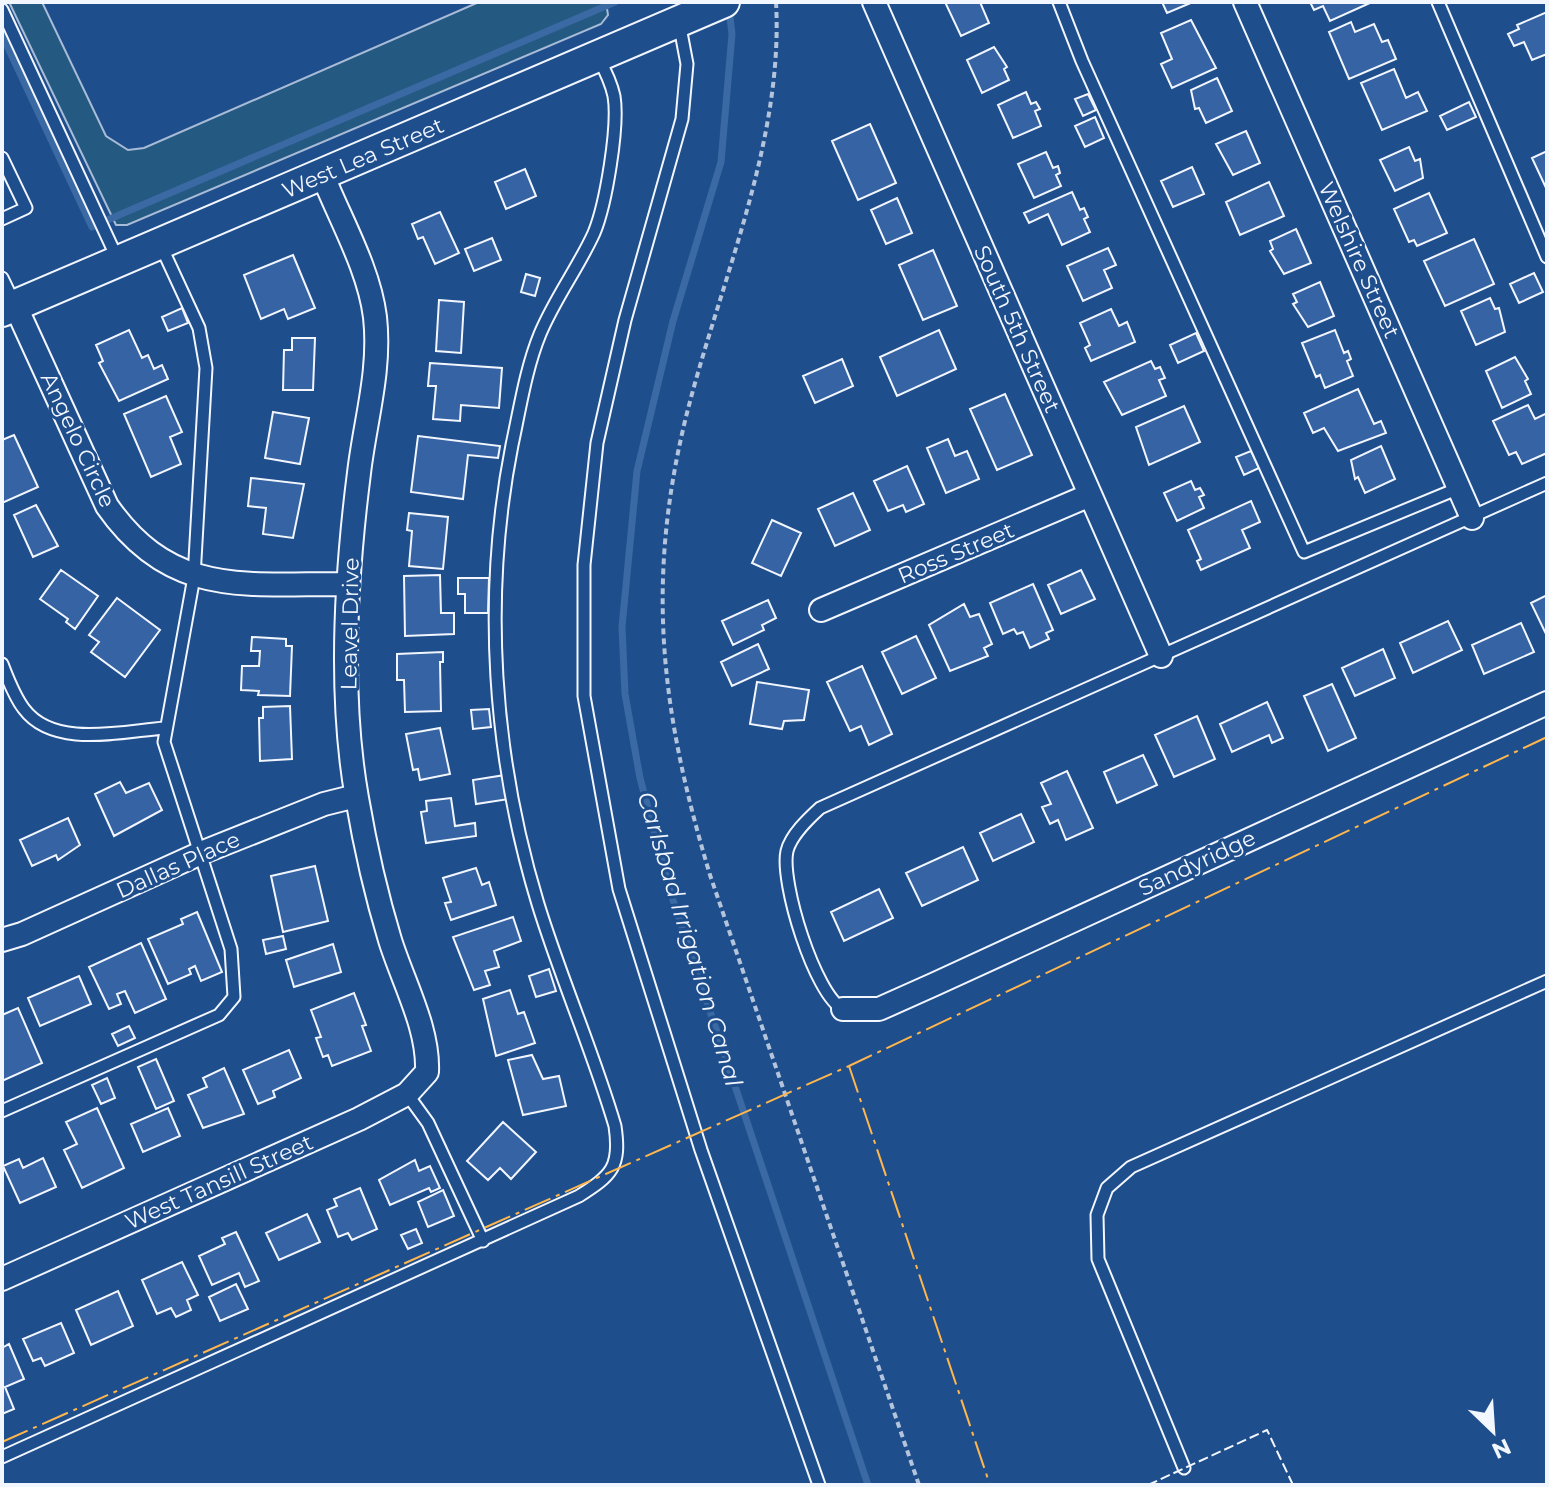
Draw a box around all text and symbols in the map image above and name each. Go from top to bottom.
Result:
street label: West Lea Street [278,112,448,204]
street label: Welshire Street [1312,178,1406,342]
street label: South 5th Street [968,241,1066,417]
street label: Angelo Circle [35,368,121,512]
street label: Ross Street [894,516,1018,590]
street label: Leavel Drive [335,557,365,691]
water label: Carlsbad Irrigation Canal [631,788,749,1090]
street label: Sandyridge [1134,824,1260,902]
street label: Dallas Place [112,826,244,904]
street label: West Tansill Street [121,1128,317,1236]
north arrow [1453,1391,1533,1471]
text: N [1487,1433,1515,1465]

